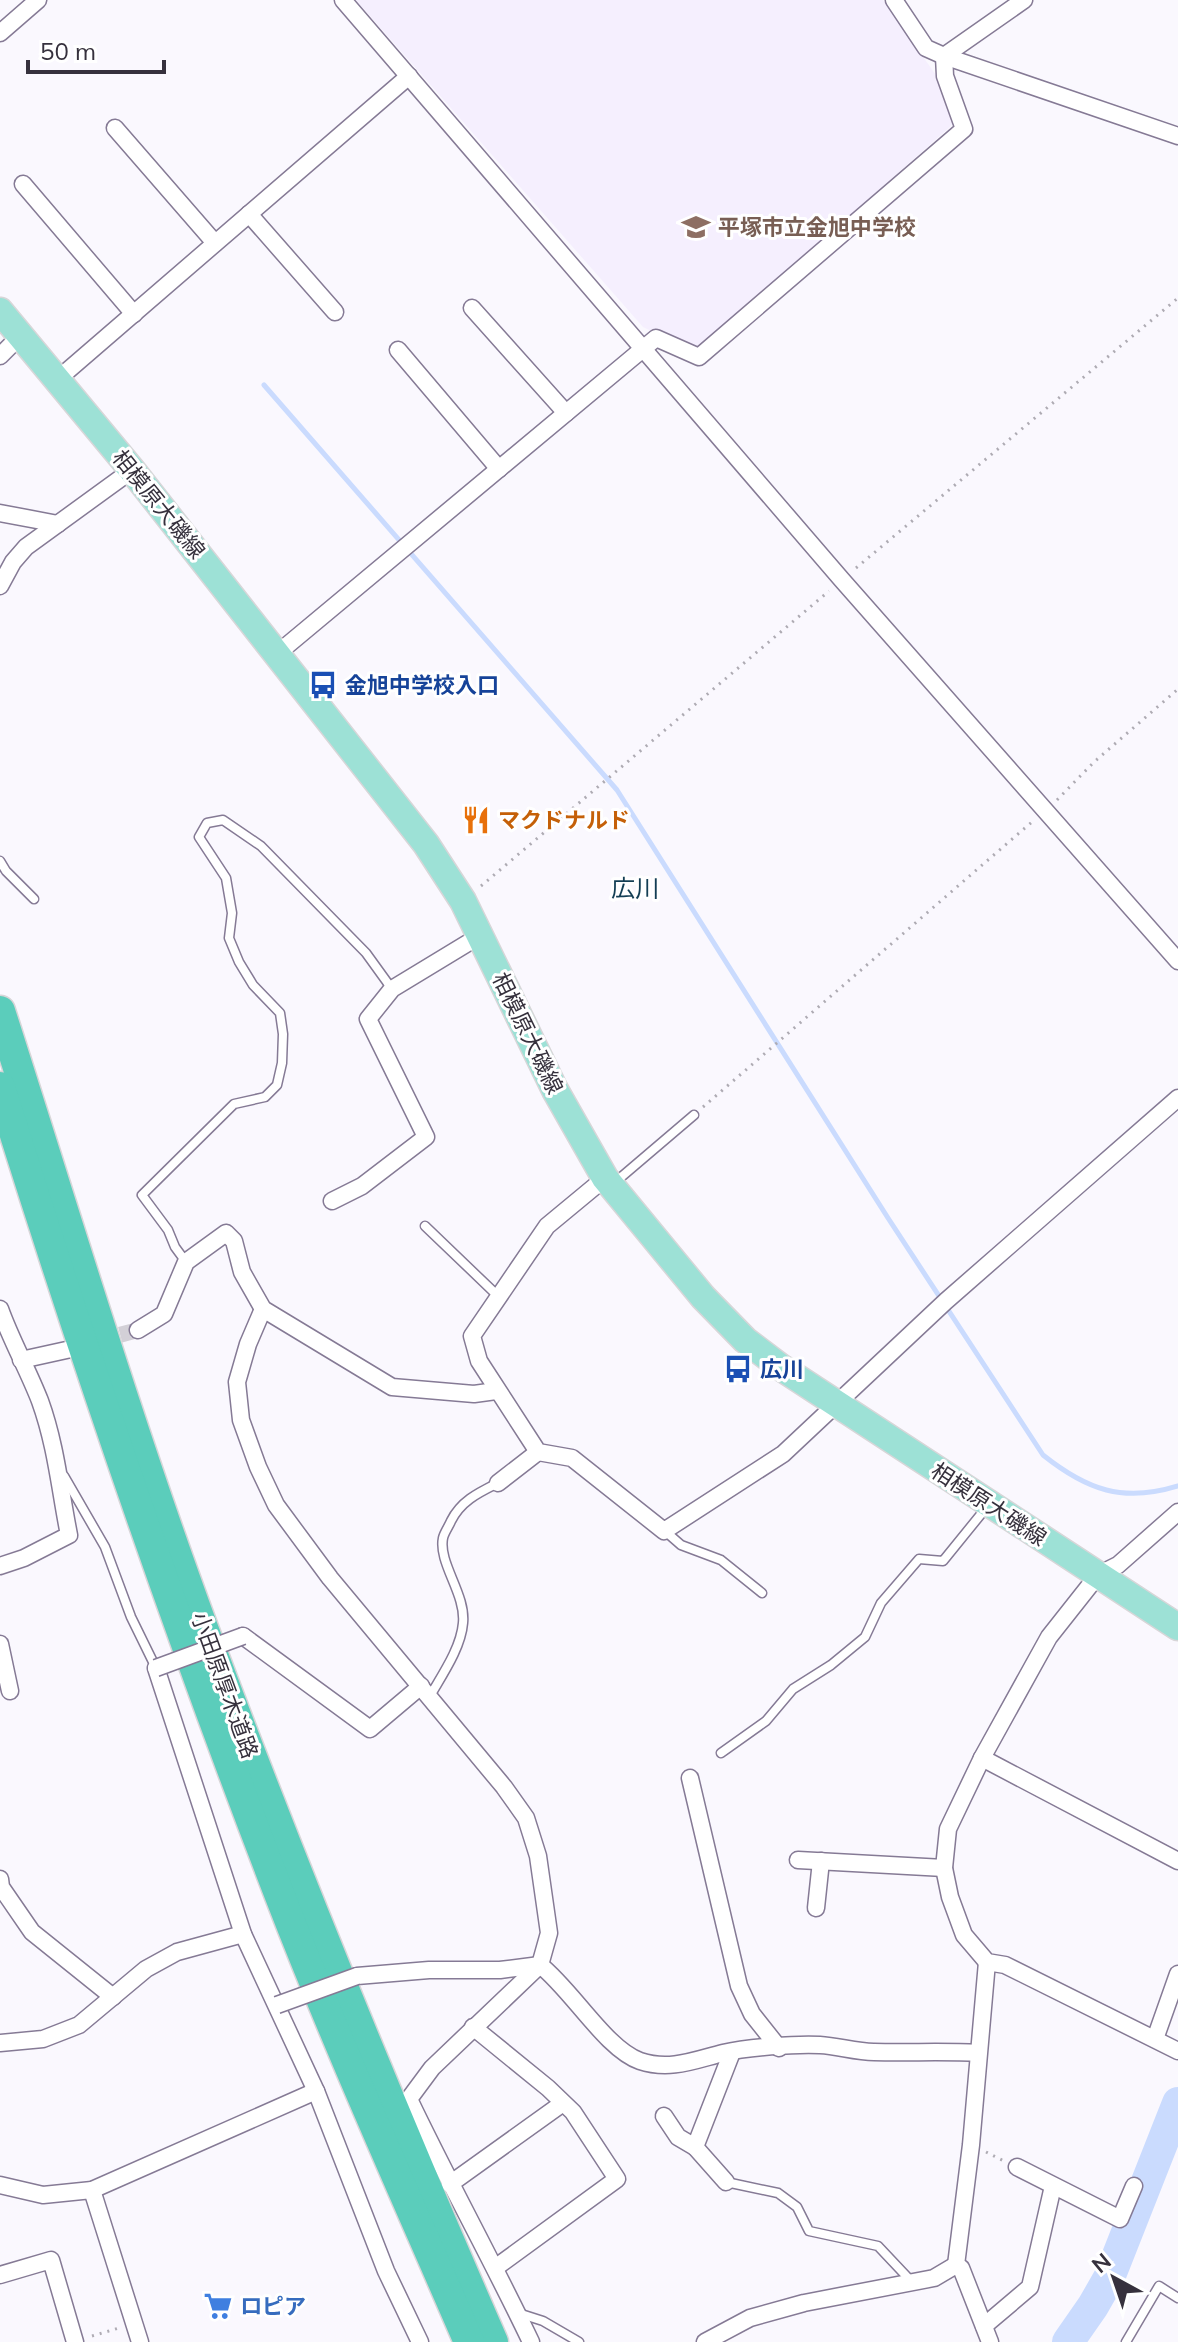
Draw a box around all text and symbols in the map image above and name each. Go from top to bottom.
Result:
scale bar [28,24,164,74]
text: 50 m [40,36,96,66]
school or university icon: 平塚市立金旭中学校 [681,212,711,242]
place label: 平塚市立金旭中学校 [718,213,916,241]
street label: 相模原大磯線 [107,444,211,564]
bus stop icon: 金旭中学校入口 [308,670,338,700]
place label: 金旭中学校入口 [345,671,499,699]
restaurant icon: マクドナルド [461,805,491,835]
place label: マクドナルド [498,806,630,834]
district label: 広川 [611,873,659,903]
street label: 相模原大磯線 [486,968,570,1098]
bus stop icon: 広川 [723,1354,753,1384]
place label: 広川 [760,1355,804,1383]
street label: 相模原大磯線 [926,1456,1052,1552]
street label: 小田原厚木道路 [186,1608,264,1762]
north arrow [1074,2238,1154,2318]
text: N [1086,2247,1117,2279]
supermarket icon: ロピア [203,2291,233,2321]
place label: ロピア [240,2292,306,2320]

